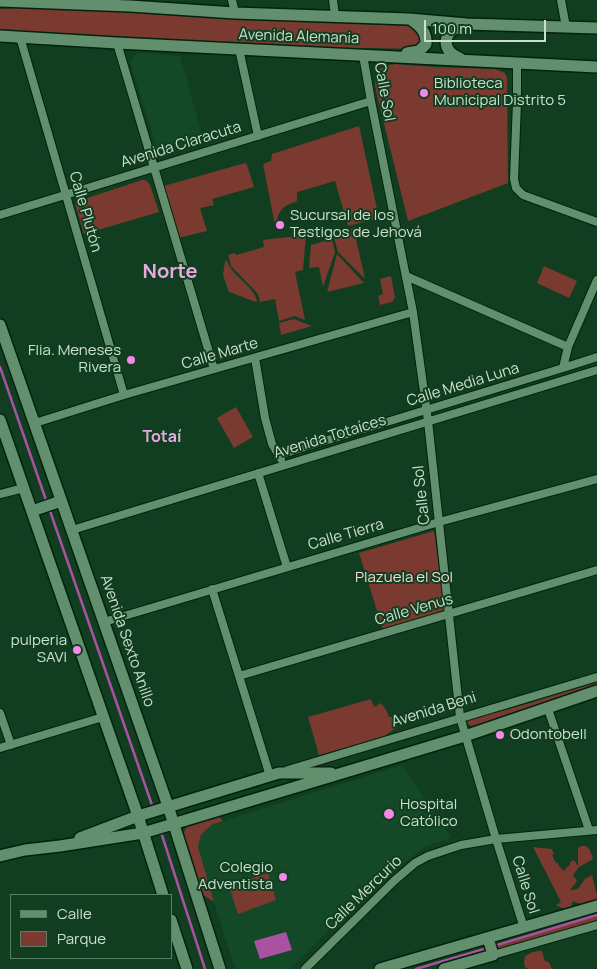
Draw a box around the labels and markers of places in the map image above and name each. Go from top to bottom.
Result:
place label: Biblioteca Municipal Distrito 5 [434,75,566,110]
marker: Biblioteca Municipal Distrito 5 [418,87,430,99]
place label: Sucursal de los Testigos de Jehová [290,207,422,242]
marker: Sucursal de los Testigos de Jehová [274,219,286,231]
place label: Flia. Meneses Rivera [28,342,121,377]
marker: Flia. Meneses Rivera [125,354,137,366]
place label: pulperia SAVI [11,632,67,667]
marker: pulperia SAVI [71,644,83,656]
place label: Odontobell [510,726,587,744]
marker: Odontobell [494,729,506,741]
place label: Hospital Católico [400,796,458,831]
marker: Hospital Católico [382,807,396,821]
place label: Colegio Adventista [198,859,273,894]
marker: Colegio Adventista [277,871,289,883]

